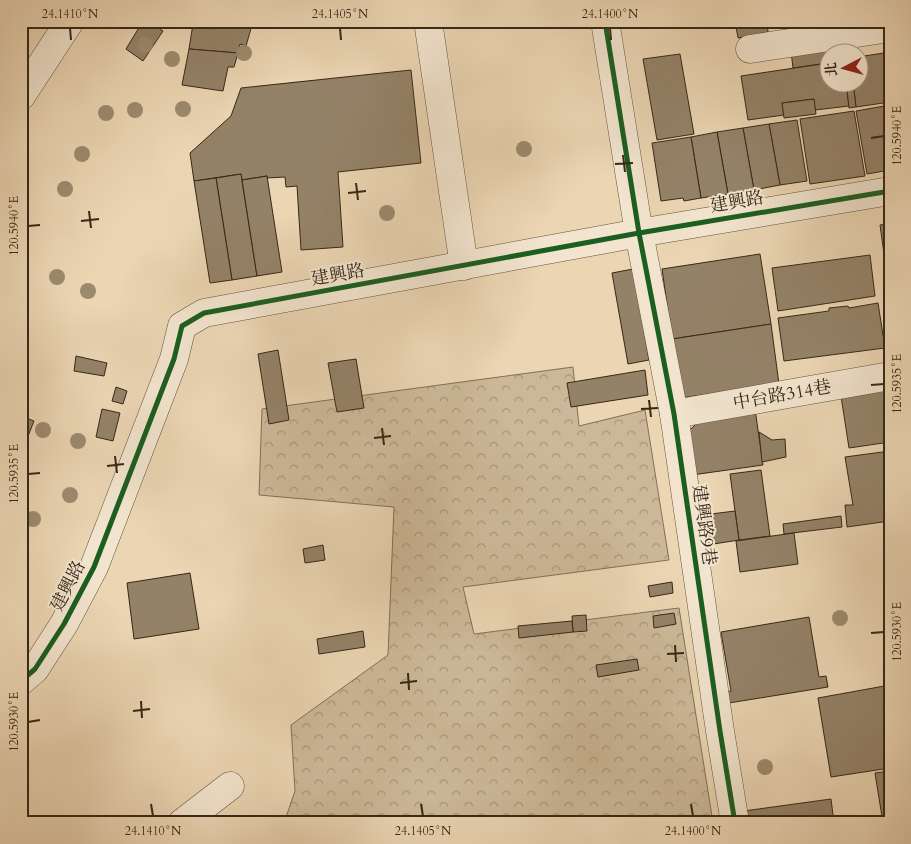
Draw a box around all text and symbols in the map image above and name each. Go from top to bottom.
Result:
text: 24.1410°N [42,6,99,22]
text: 24.1405°N [312,6,369,22]
text: 24.1400°N [582,6,639,22]
north arrow [818,42,868,92]
text: 北 [821,61,842,77]
text: 120.5940°E [889,106,905,166]
street label: 建興路 [708,185,766,219]
text: 120.5940°E [6,196,22,256]
street label: 建興路 [309,258,367,292]
text: 120.5935°E [889,354,905,414]
street label: 中台路314巷 [731,374,833,416]
text: 120.5935°E [6,444,22,504]
street label: 建興路9巷 [686,483,722,567]
street label: 建興路 [45,556,91,616]
text: 120.5930°E [889,602,905,662]
text: 120.5930°E [6,692,22,752]
text: 24.1410°N [125,823,182,839]
text: 24.1405°N [395,823,452,839]
text: 24.1400°N [665,823,722,839]

